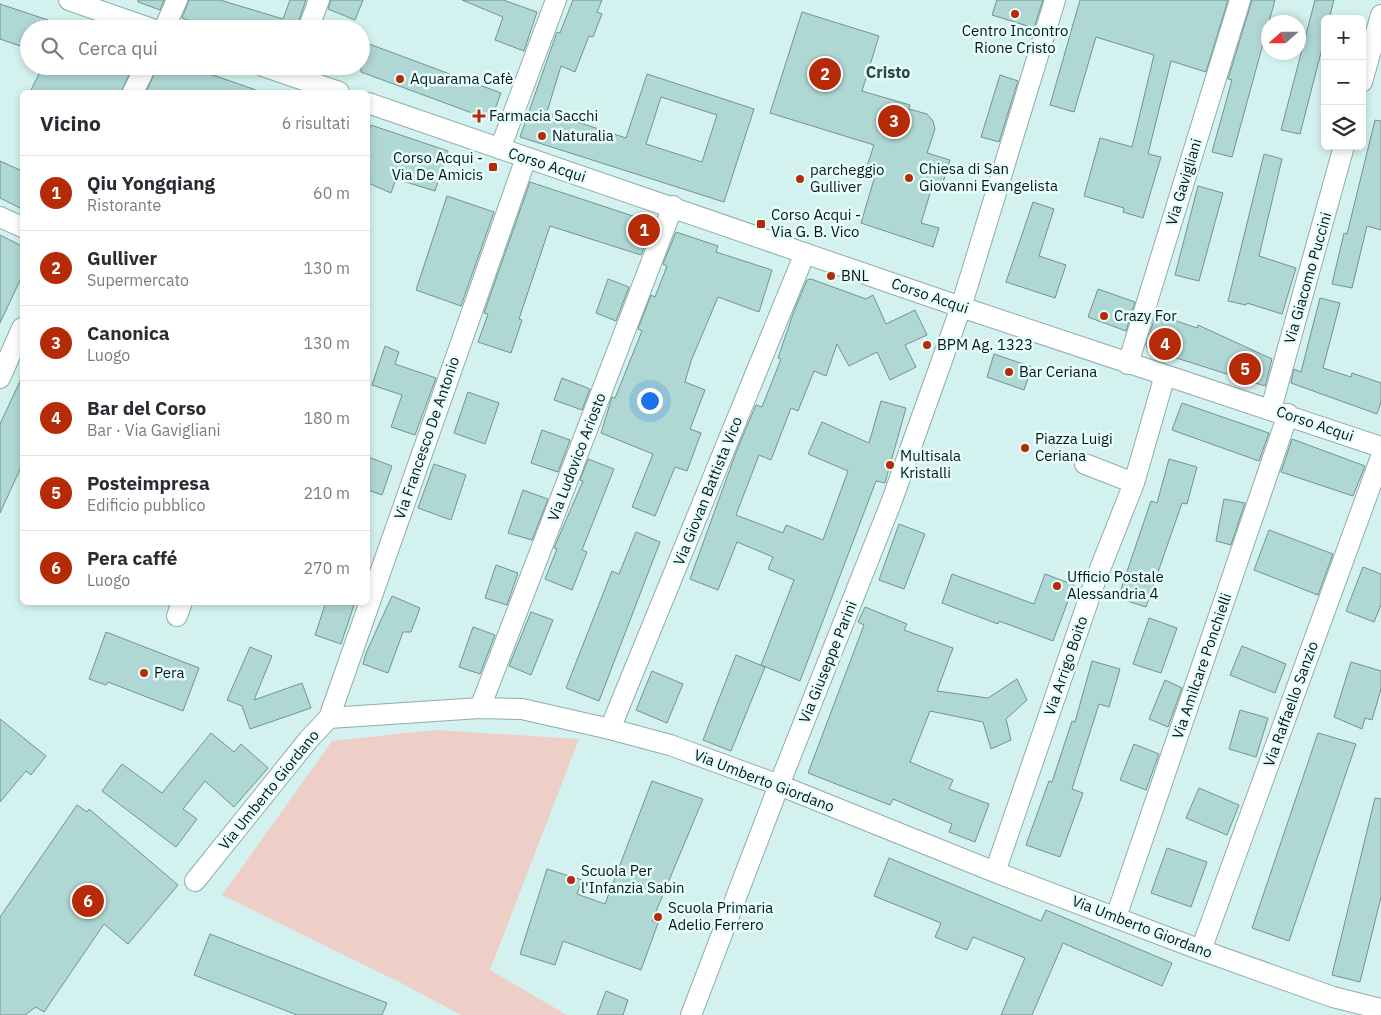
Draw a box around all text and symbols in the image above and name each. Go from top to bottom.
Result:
marker: Centro Incontro Rione Cristo [1009,8,1021,20]
north arrow [1261,15,1306,60]
map controls [1321,15,1366,150]
button: + [1321,15,1366,60]
search box [20,20,370,75]
place label: Centro Incontro Rione Cristo [962,21,1068,57]
icon: search [38,34,66,62]
text: Cerca qui [78,36,158,60]
pin: 2 [809,55,841,93]
button: − [1321,60,1366,105]
district label: Cristo [866,62,910,82]
place label: Aquarama Cafè [410,69,513,88]
marker: Aquarama Cafè [394,73,406,85]
pin: 3 [878,102,910,140]
button: layers [1321,105,1366,150]
place label: Farmacia Sacchi [489,106,598,125]
text: Vicino [40,109,101,137]
marker: Farmacia Sacchi [473,110,485,122]
text: 6 risultati [282,113,350,133]
place label: Naturalia [552,126,614,145]
marker: Naturalia [536,130,548,142]
street label: Via Gavigliani [1161,136,1206,228]
street label: Corso Acqui [506,143,588,186]
place label: Corso Acqui - Via De Amicis [392,148,483,184]
place label: Chiesa di San Giovanni Evangelista [919,159,1058,195]
place label: parcheggio Gulliver [810,160,884,196]
marker: Corso Acqui - Via De Amicis [487,161,499,173]
text: Qiu Yongqiang [87,171,215,195]
marker: Chiesa di San Giovanni Evangelista [903,172,915,184]
marker: parcheggio Gulliver [794,173,806,185]
text: 1 [51,183,61,203]
text: 60 m [313,183,350,203]
text: Ristorante [87,195,161,215]
place label: Corso Acqui - Via G. B. Vico [771,205,861,241]
street label: Via Giacomo Puccini [1280,210,1335,346]
pin: 1 [628,211,660,249]
marker: Corso Acqui - Via G. B. Vico [755,218,767,230]
text: Gulliver [87,246,157,270]
text: 2 [51,258,61,278]
text: 130 m [303,258,350,278]
place label: BNL [841,266,869,285]
text: Supermercato [87,270,189,290]
marker: BNL [825,270,837,282]
street label: Corso Acqui [889,273,971,318]
place label: Crazy For [1114,306,1177,325]
marker: Crazy For [1098,310,1110,322]
text: Canonica [87,321,170,345]
pin: 4 [1149,325,1181,363]
text: 3 [51,333,61,353]
text: 130 m [303,333,350,353]
place label: BPM Ag. 1323 [937,335,1033,354]
marker: BPM Ag. 1323 [921,339,933,351]
text: Luogo [87,345,130,365]
pin: 5 [1229,350,1261,388]
street label: Via Francesco De Antonio [390,354,463,522]
place label: Bar Ceriana [1019,362,1097,381]
marker: Bar Ceriana [1003,366,1015,378]
your location [637,388,663,414]
street label: Via Ludovico Ariosto [543,390,610,524]
text: Bar del Corso [87,396,206,420]
street label: Corso Acqui [1274,401,1356,446]
text: 4 [51,408,61,428]
text: 180 m [303,408,350,428]
street label: Via Giovan Battista Vico [669,414,746,568]
text: Bar · Via Gavigliani [87,420,221,440]
place label: Piazza Luigi Ceriana [1035,429,1113,465]
marker: Piazza Luigi Ceriana [1019,442,1031,454]
place label: Multisala Kristalli [900,446,961,482]
marker: Multisala Kristalli [884,459,896,471]
text: Posteimpresa [87,471,210,495]
text: 5 [51,483,61,503]
text: 210 m [303,483,350,503]
text: Edificio pubblico [87,495,206,515]
text: Pera caffé [87,546,178,570]
text: 6 [51,558,61,578]
text: 270 m [303,558,350,578]
place label: Ufficio Postale Alessandria 4 [1067,567,1164,603]
text: Luogo [87,570,130,590]
marker: Ufficio Postale Alessandria 4 [1051,580,1063,592]
street label: Via Amilcare Ponchielli [1168,590,1235,741]
street label: Via Giuseppe Parini [794,598,861,726]
street label: Via Arrigo Boito [1040,614,1091,718]
street label: Via Raffaello Sanzio [1259,638,1322,769]
place label: Pera [154,663,184,682]
marker: Pera [138,667,150,679]
street label: Via Umberto Giordano [214,726,323,854]
street label: Via Umberto Giordano [691,745,837,816]
place label: Scuola Per l'Infanzia Sabin [581,861,685,897]
marker: Scuola Per l'Infanzia Sabin [565,874,577,886]
pin: 6 [72,882,104,920]
street label: Via Umberto Giordano [1069,891,1215,962]
place label: Scuola Primaria Adelio Ferrero [668,898,773,934]
marker: Scuola Primaria Adelio Ferrero [652,911,664,923]

